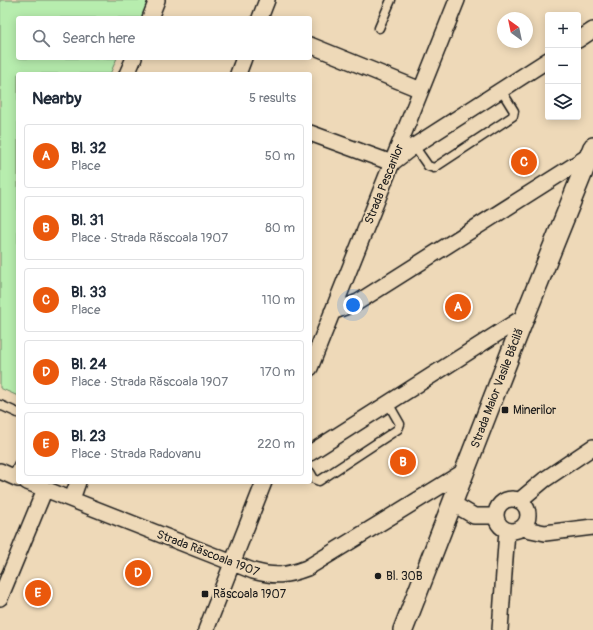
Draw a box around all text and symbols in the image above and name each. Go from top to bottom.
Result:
north arrow [497,12,533,48]
map controls [545,12,581,120]
button: + [545,12,581,48]
search box [16,16,312,60]
icon: search [30,27,52,49]
text: Search here [62,29,135,48]
button: − [545,48,581,84]
button: layers [545,84,581,120]
text: Nearby [32,88,81,109]
text: 5 results [249,90,296,106]
text: Bl. 32 [71,139,106,158]
street label: Strada Pescarilor [362,141,408,227]
pin: C [511,147,537,177]
text: A [42,148,50,164]
text: 50 m [265,148,295,164]
text: Place [71,158,100,174]
text: Bl. 31 [71,211,104,230]
text: B [42,220,50,236]
text: 80 m [265,220,295,236]
text: Place · Strada Răscoala 1907 [71,230,228,246]
text: Bl. 33 [71,283,106,302]
text: C [42,292,50,308]
text: 110 m [262,292,295,308]
pin: A [445,292,471,322]
your location [343,295,363,315]
text: Place [71,302,100,318]
street label: Strada Maior Vasile Băcilă [468,326,527,450]
text: Bl. 24 [71,355,107,374]
text: D [42,364,50,380]
text: 170 m [260,364,295,380]
text: Place · Strada Răscoala 1907 [71,374,228,390]
place label: Minerilor [513,403,557,418]
marker: Minerilor [500,405,510,415]
text: Bl. 23 [71,427,106,446]
text: E [43,436,49,452]
text: 220 m [257,436,295,452]
text: Place · Strada Radovanu [71,446,201,462]
pin: B [390,447,416,477]
street label: Strada Răscoala 1907 [154,527,262,580]
pin: D [125,558,151,588]
place label: Bl. 30B [386,569,423,584]
marker: Bl. 30B [373,571,383,581]
pin: E [25,578,51,608]
place label: Răscoala 1907 [213,587,287,602]
marker: Răscoala 1907 [200,589,210,599]

